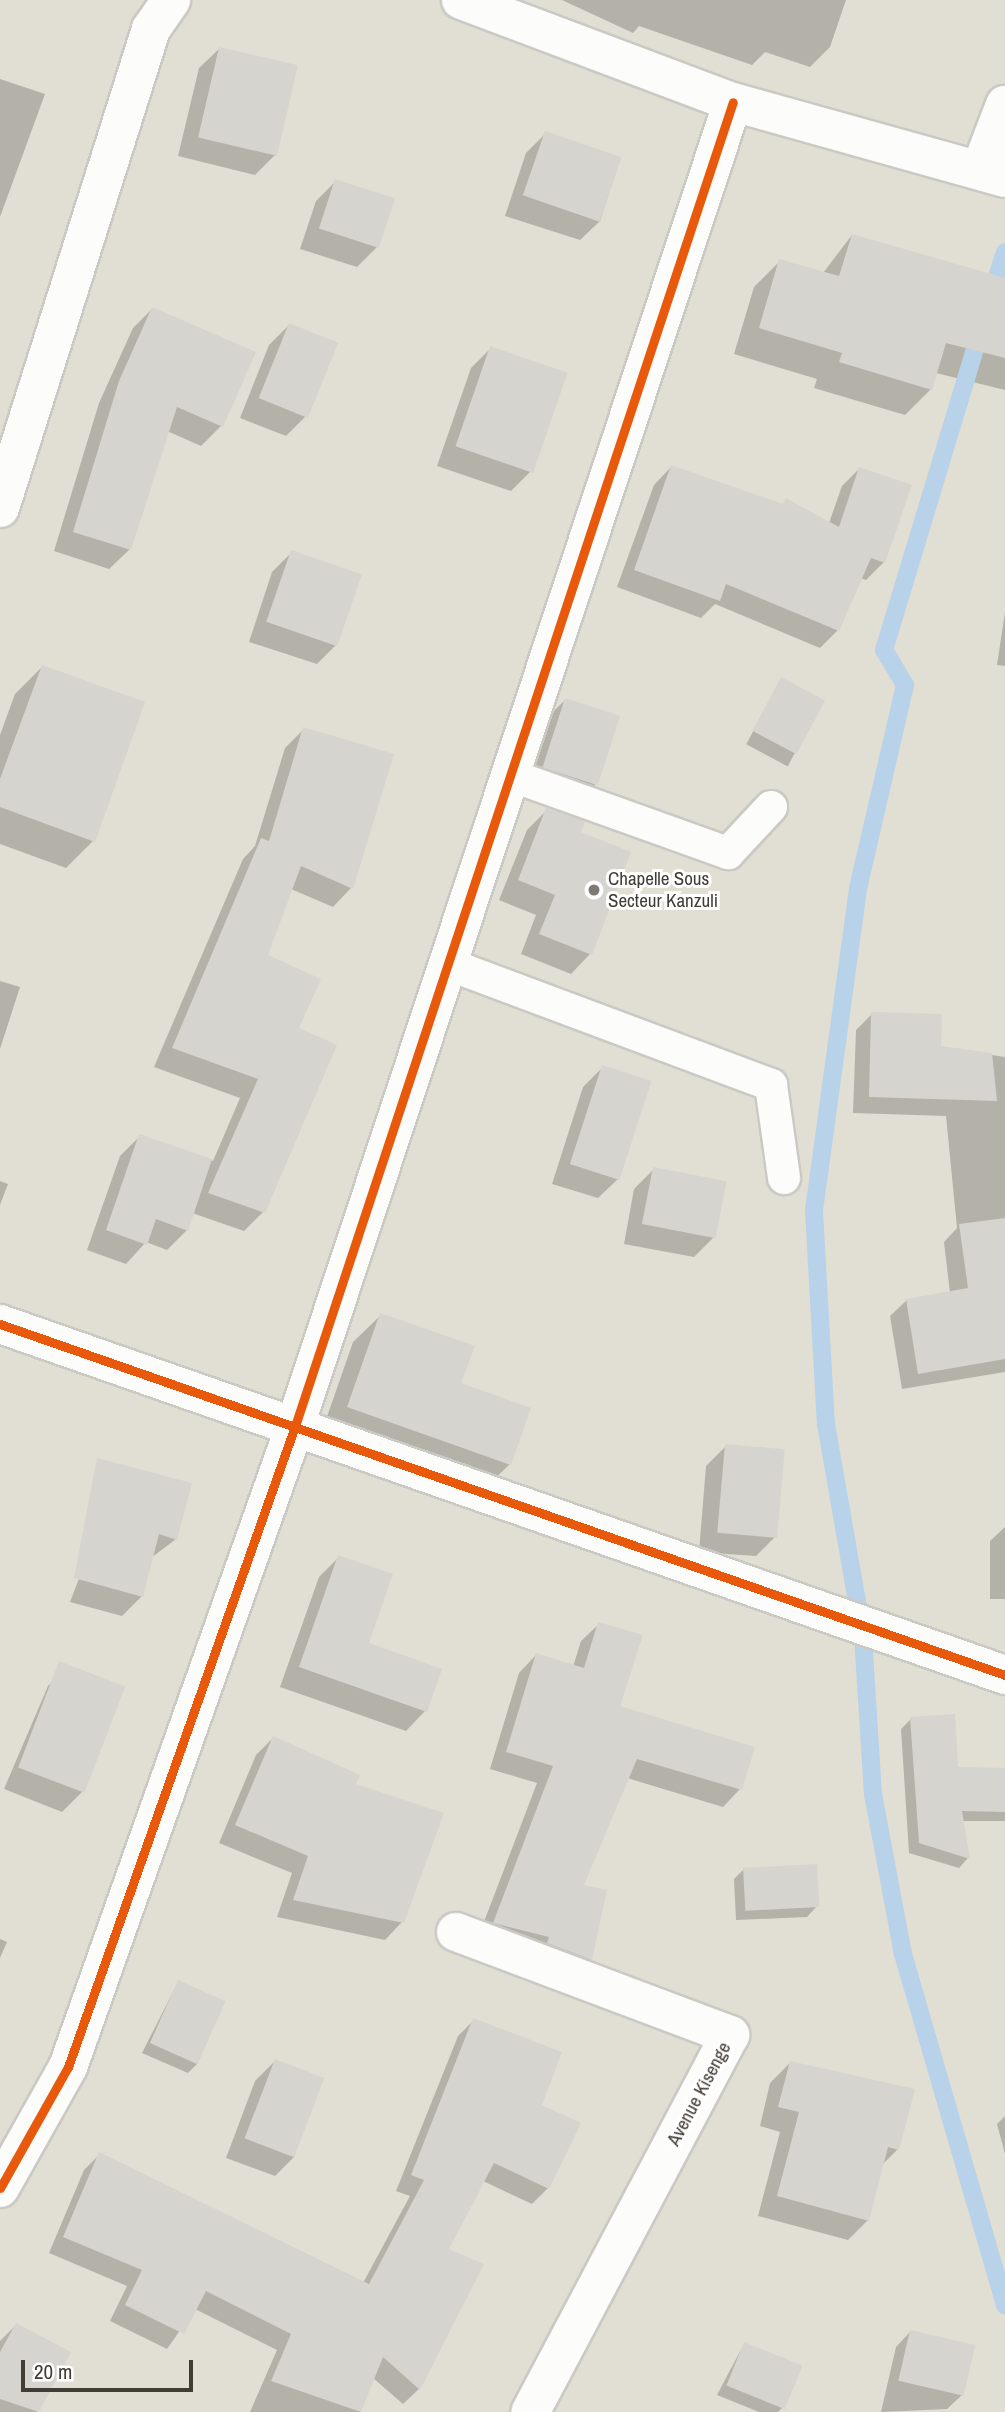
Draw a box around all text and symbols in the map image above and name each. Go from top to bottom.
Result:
place label: Chapelle Sous Secteur Kanzuli [608,868,718,912]
marker: Chapelle Sous Secteur Kanzuli [586,882,602,898]
street label: Avenue Kisenge [662,2038,736,2150]
scale bar [24,2346,196,2390]
text: 20 m [34,2357,72,2386]

